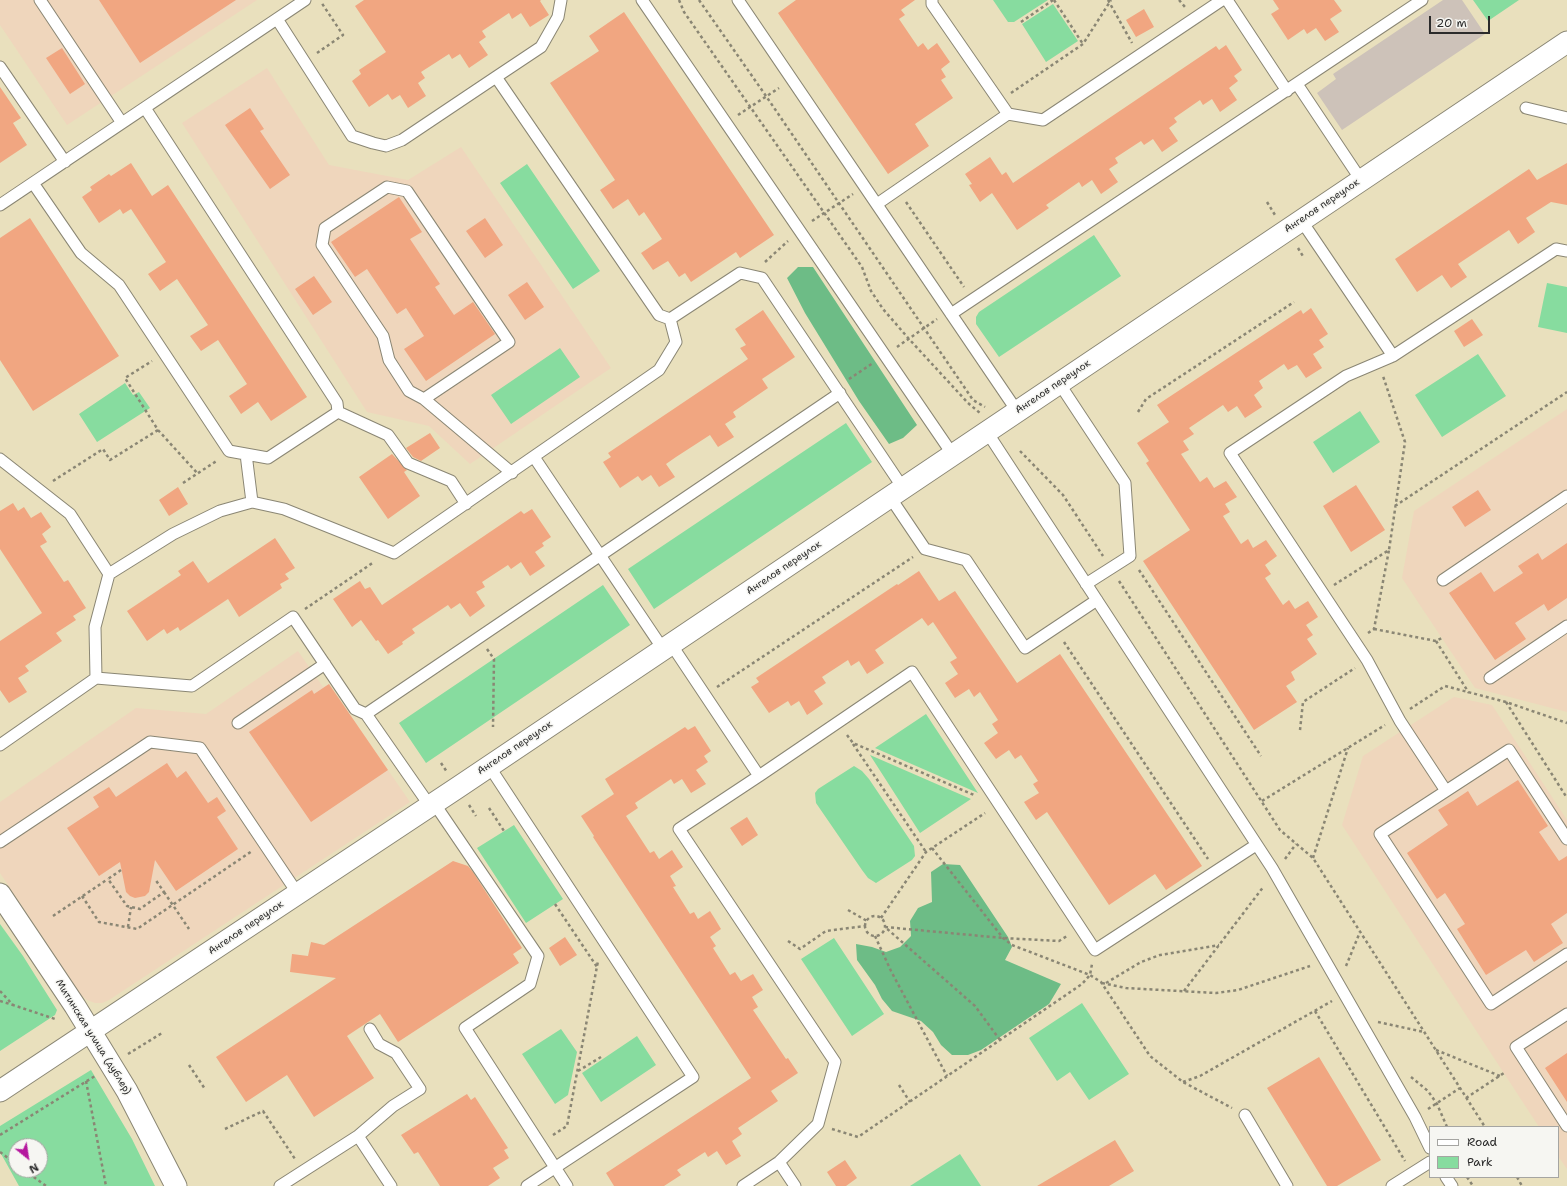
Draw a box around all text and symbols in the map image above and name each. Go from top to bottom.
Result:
scale bar [1431,8,1492,34]
text: 20 m [1436,15,1467,31]
street label: Ангелов переулок [1282,176,1362,236]
street label: Ангелов переулок [1013,357,1093,417]
street label: Ангелов переулок [744,538,824,598]
street label: Ангелов переулок [475,718,555,778]
street label: Ангелов переулок [206,898,286,958]
street label: Митинская улица (дублер) [53,977,133,1097]
legend [1429,1126,1559,1178]
text: Road [1467,1134,1497,1150]
north arrow [8,1138,48,1178]
text: Park [1467,1154,1493,1170]
text: N [26,1159,41,1177]

